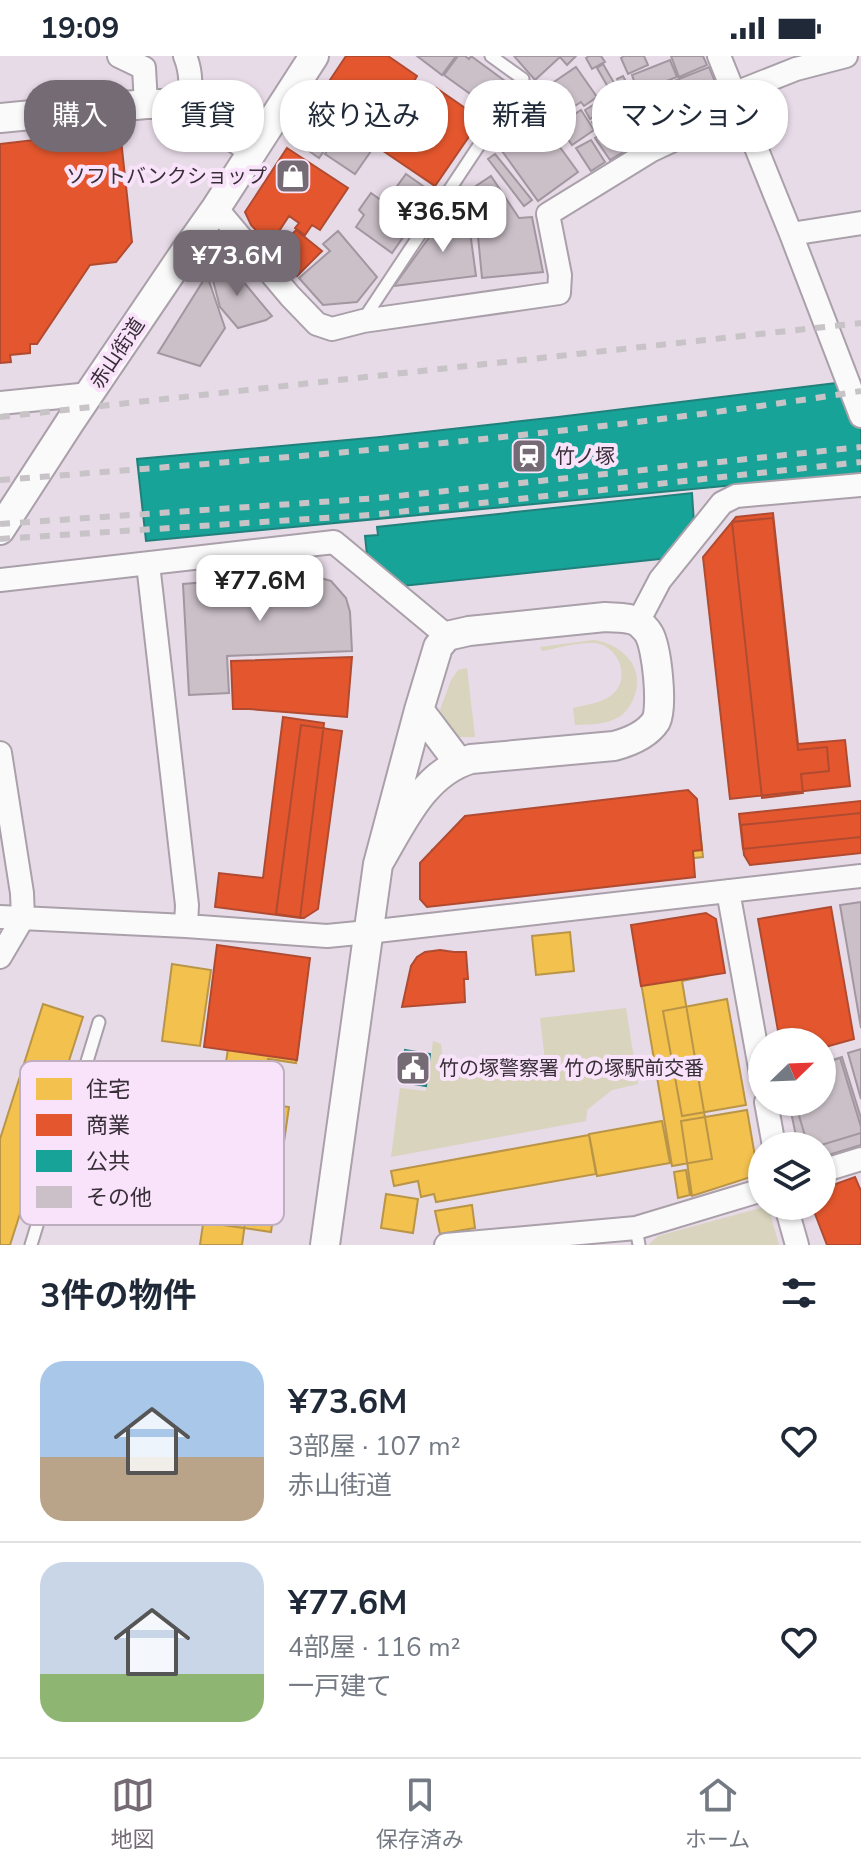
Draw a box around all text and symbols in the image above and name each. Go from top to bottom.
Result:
text: 19:09 [40,8,119,49]
chip: 購入 [24,80,136,152]
chip: 賃貸 [152,80,264,152]
chip: 絞り込み [280,80,448,152]
chip: 新着 [464,80,576,152]
chip: マンション [592,80,788,152]
shop icon: ソフトバンクショップ [274,157,312,195]
place label: ソフトバンクショップ [66,163,267,190]
pin: ¥36.5M [378,186,508,254]
text: ¥36.5M [397,194,489,229]
pin: ¥73.6M [172,230,302,298]
text: ¥73.6M [191,238,283,273]
street label: 赤山街道 [84,313,151,394]
station icon: 竹ノ塚 [510,437,548,475]
place label: 竹ノ塚 [555,443,615,470]
pin: ¥77.6M [195,555,325,623]
text: ¥77.6M [214,563,306,598]
north arrow [748,1028,836,1116]
map controls [748,1028,836,1220]
public building icon: 竹の塚警察署 竹の塚駅前交番 [394,1049,432,1087]
place label: 竹の塚警察署 竹の塚駅前交番 [439,1055,704,1082]
legend [20,1061,284,1225]
text: 住宅 [86,1075,130,1105]
text: 商業 [86,1111,130,1141]
button: layers [748,1132,836,1220]
text: 公共 [86,1147,130,1177]
text: その他 [86,1183,152,1213]
icon: filters [777,1271,821,1315]
text: 3件の物件 [40,1273,196,1319]
text: ¥73.6M [288,1379,408,1425]
icon: home [104,1393,200,1489]
icon: heart [777,1419,821,1463]
text: 3部屋 · 107 m² [288,1429,461,1464]
text: 赤山街道 [288,1468,392,1503]
text: ¥77.6M [288,1580,408,1626]
icon: home [104,1594,200,1690]
icon: heart [777,1620,821,1664]
text: 4部屋 · 116 m² [288,1630,461,1665]
text: 一戸建て [288,1669,392,1704]
tab: 地図 [111,1773,155,1855]
tab: 保存済み [376,1773,464,1855]
tab: ホーム [685,1773,750,1855]

